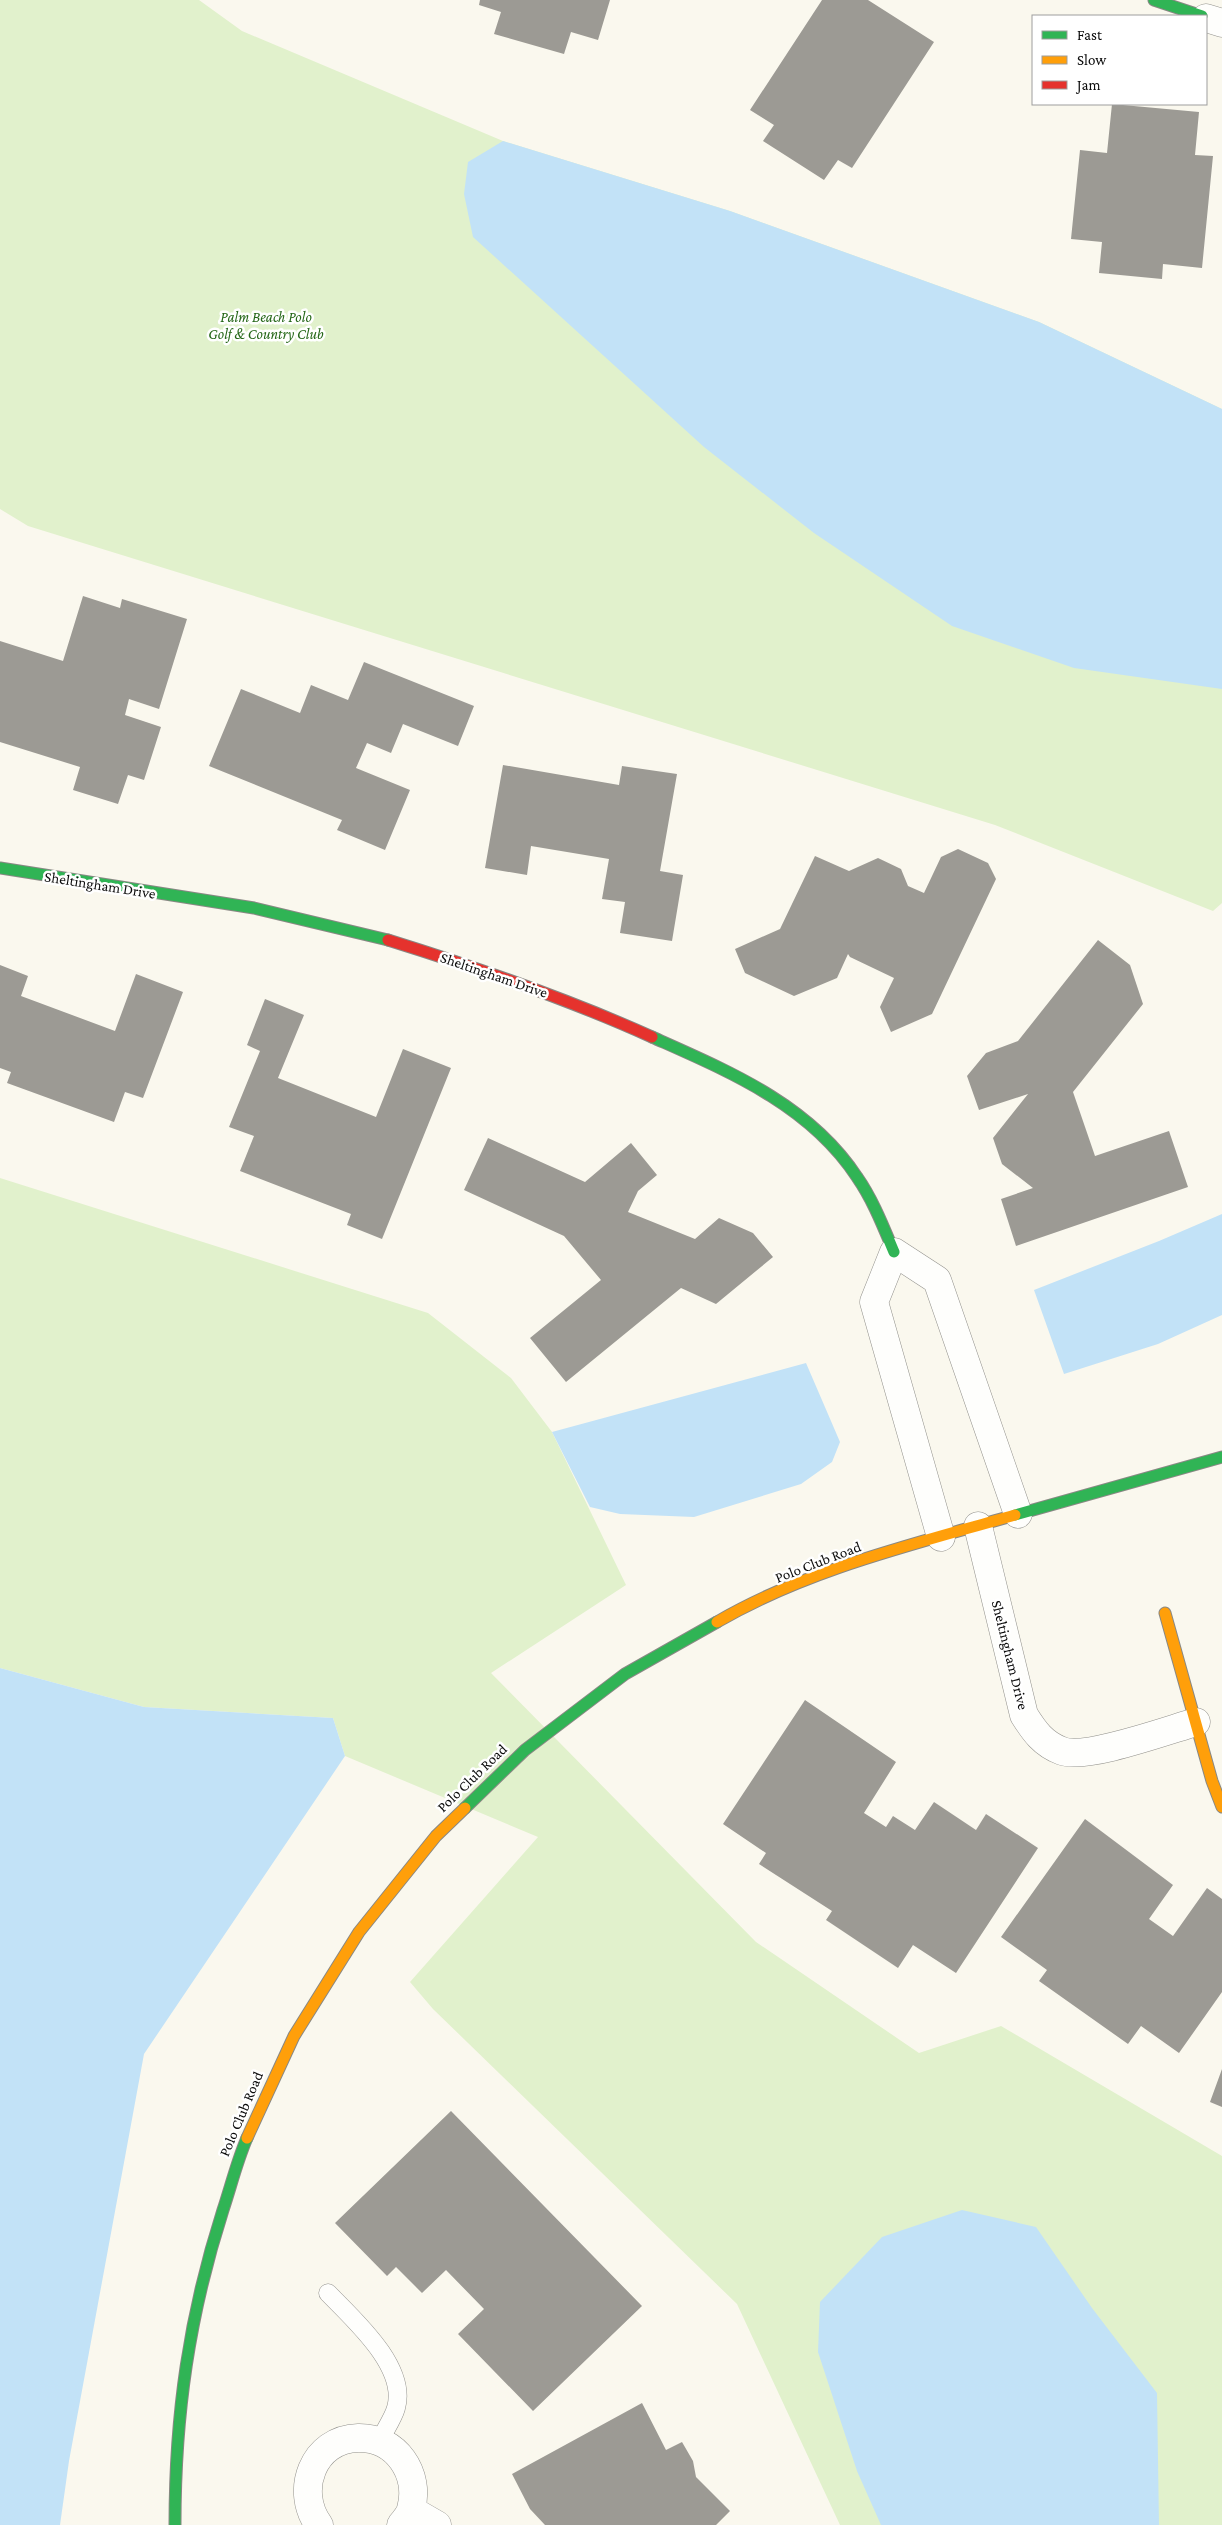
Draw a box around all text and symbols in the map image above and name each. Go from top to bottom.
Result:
legend [1032,15,1207,105]
text: Fast [1077,27,1103,43]
text: Slow [1077,52,1107,68]
text: Jam [1075,77,1100,94]
park label: Palm Beach Polo Golf & Country Club [208,309,324,343]
street label: Sheltingham Drive [43,868,157,903]
street label: Sheltingham Drive [438,949,550,1002]
street label: Polo Club Road [773,1538,863,1586]
street label: Sheltingham Drive [988,1599,1031,1712]
street label: Polo Club Road [434,1741,510,1815]
street label: Polo Club Road [216,2069,266,2159]

